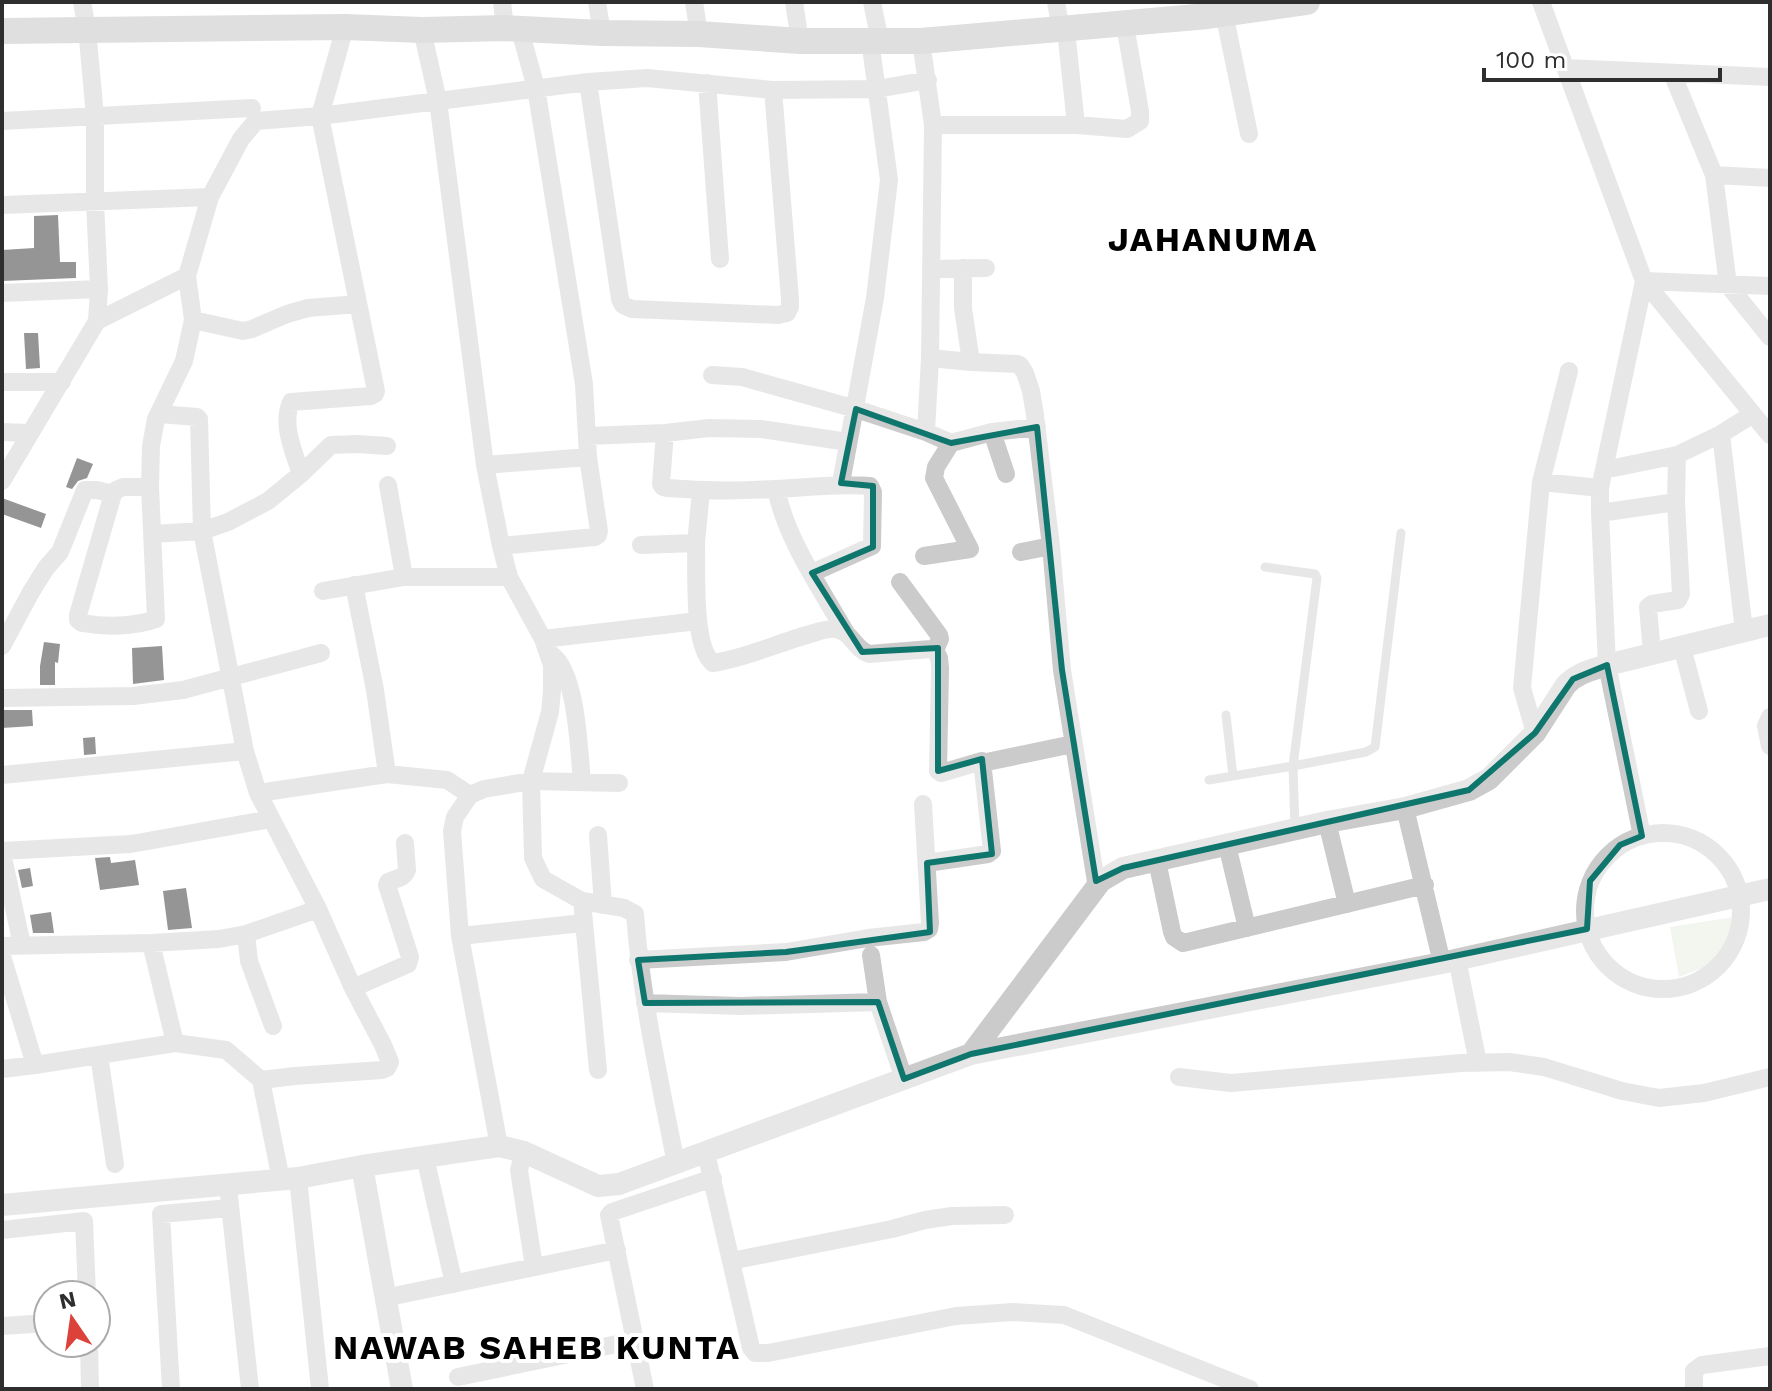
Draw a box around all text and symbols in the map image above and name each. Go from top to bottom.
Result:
scale bar [1484,32,1720,82]
text: 100 m [1496,46,1566,74]
district label: JAHANUMA [1108,219,1318,259]
north arrow [32,1279,112,1359]
text: N [57,1286,78,1314]
district label: NAWAB SAHEB KUNTA [333,1327,741,1367]

